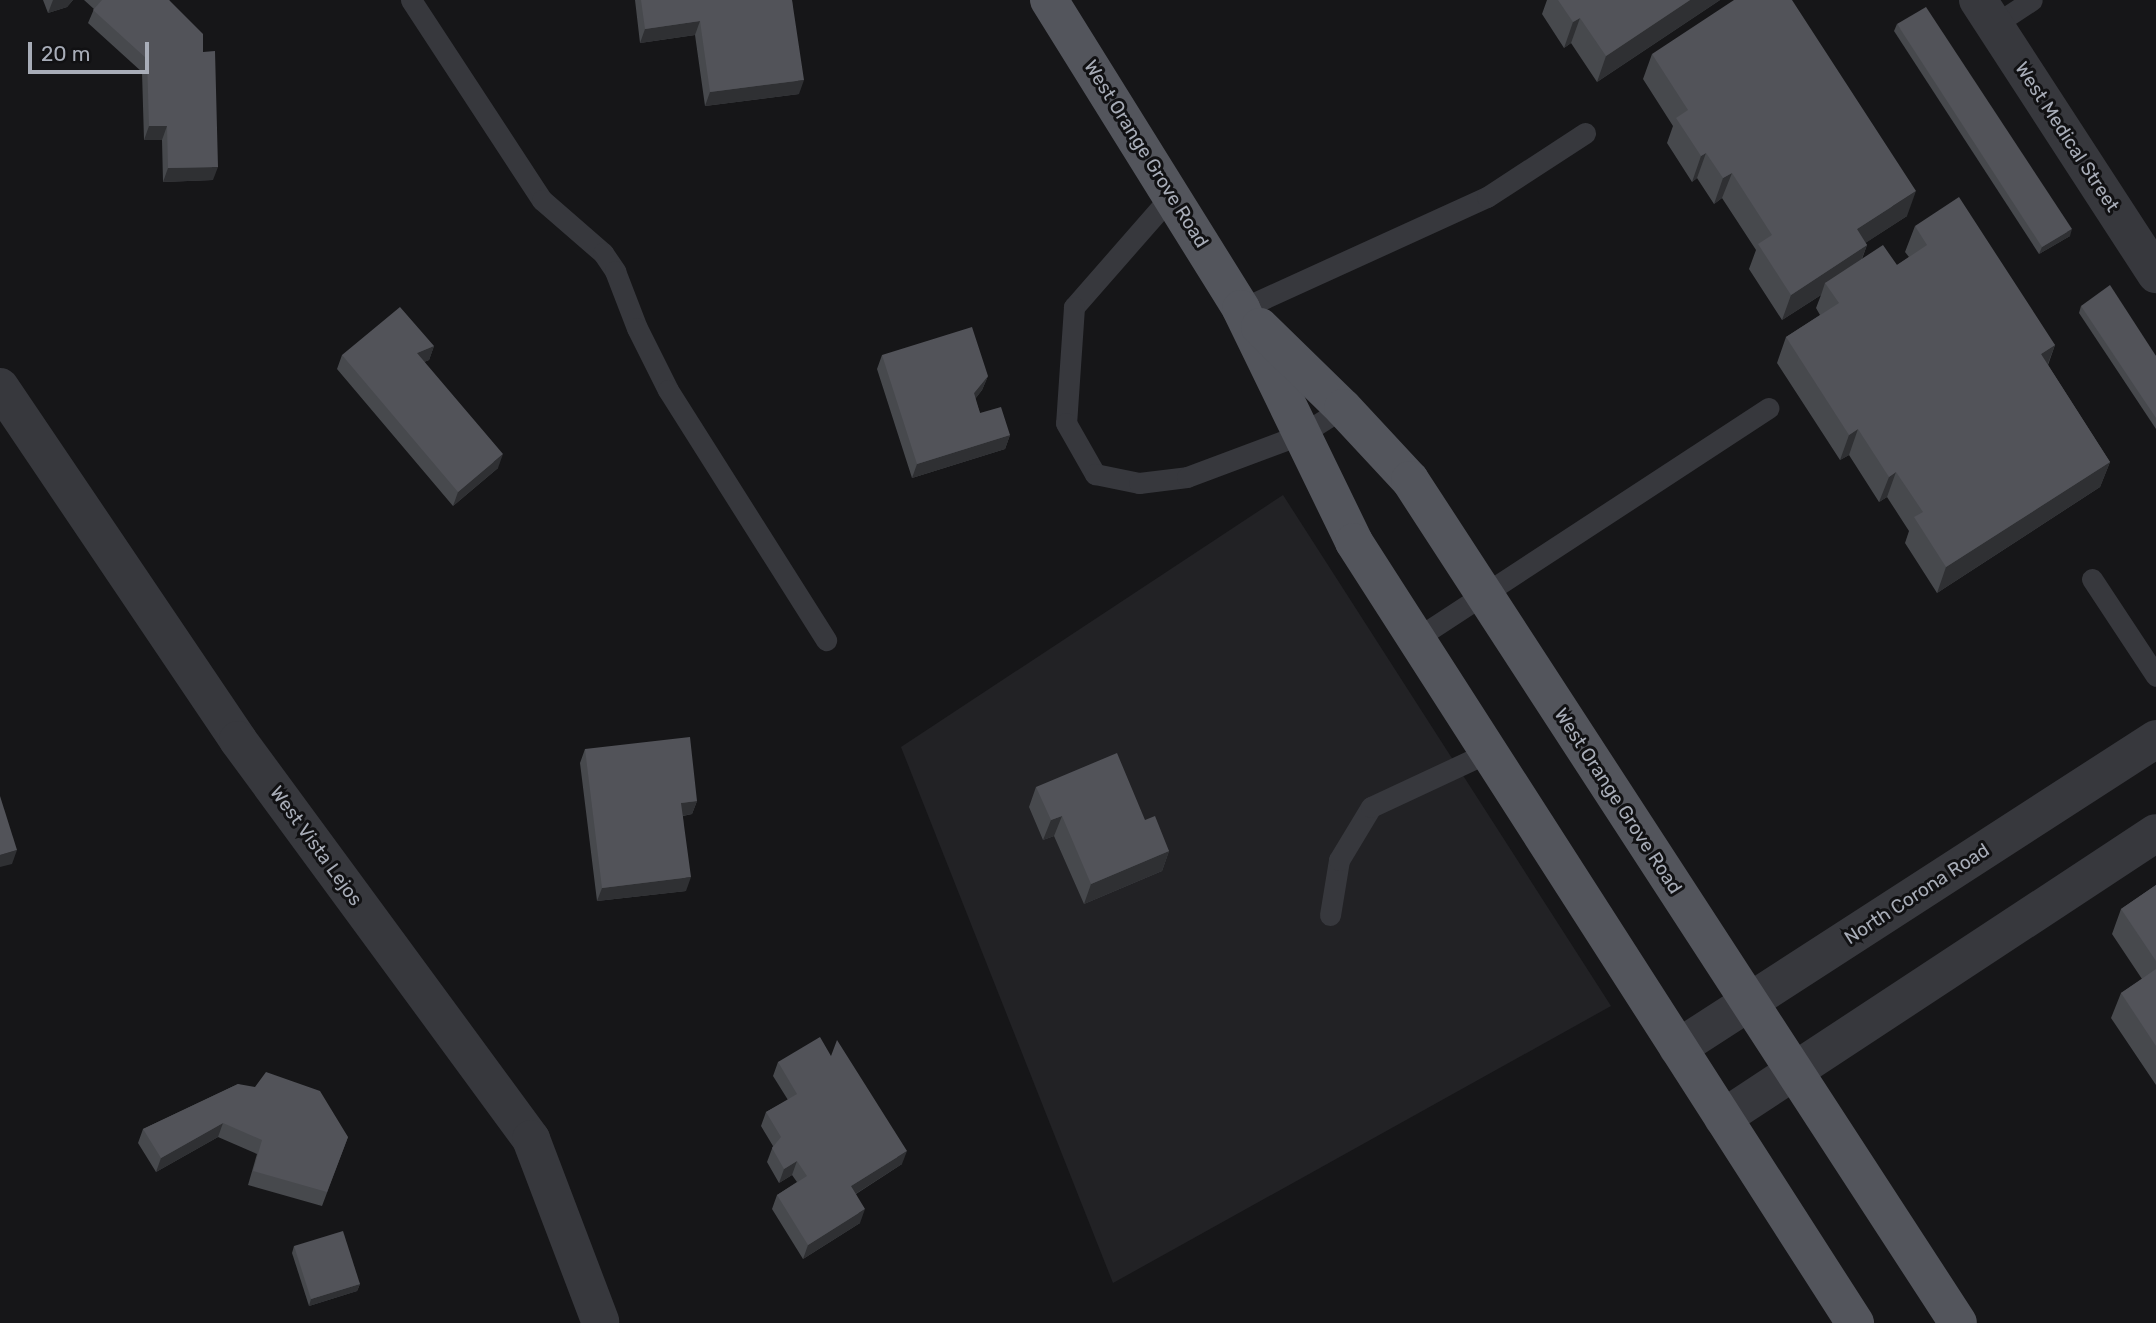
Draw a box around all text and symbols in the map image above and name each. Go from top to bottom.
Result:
scale bar [32,28,152,72]
text: 20 m [41,41,90,66]
street label: West Orange Grove Road [1079,56,1213,252]
street label: West Medical Street [2010,58,2124,216]
street label: West Orange Grove Road [1549,704,1687,898]
street label: West Vista Lejos [265,781,367,911]
street label: North Corona Road [1840,839,1994,949]

